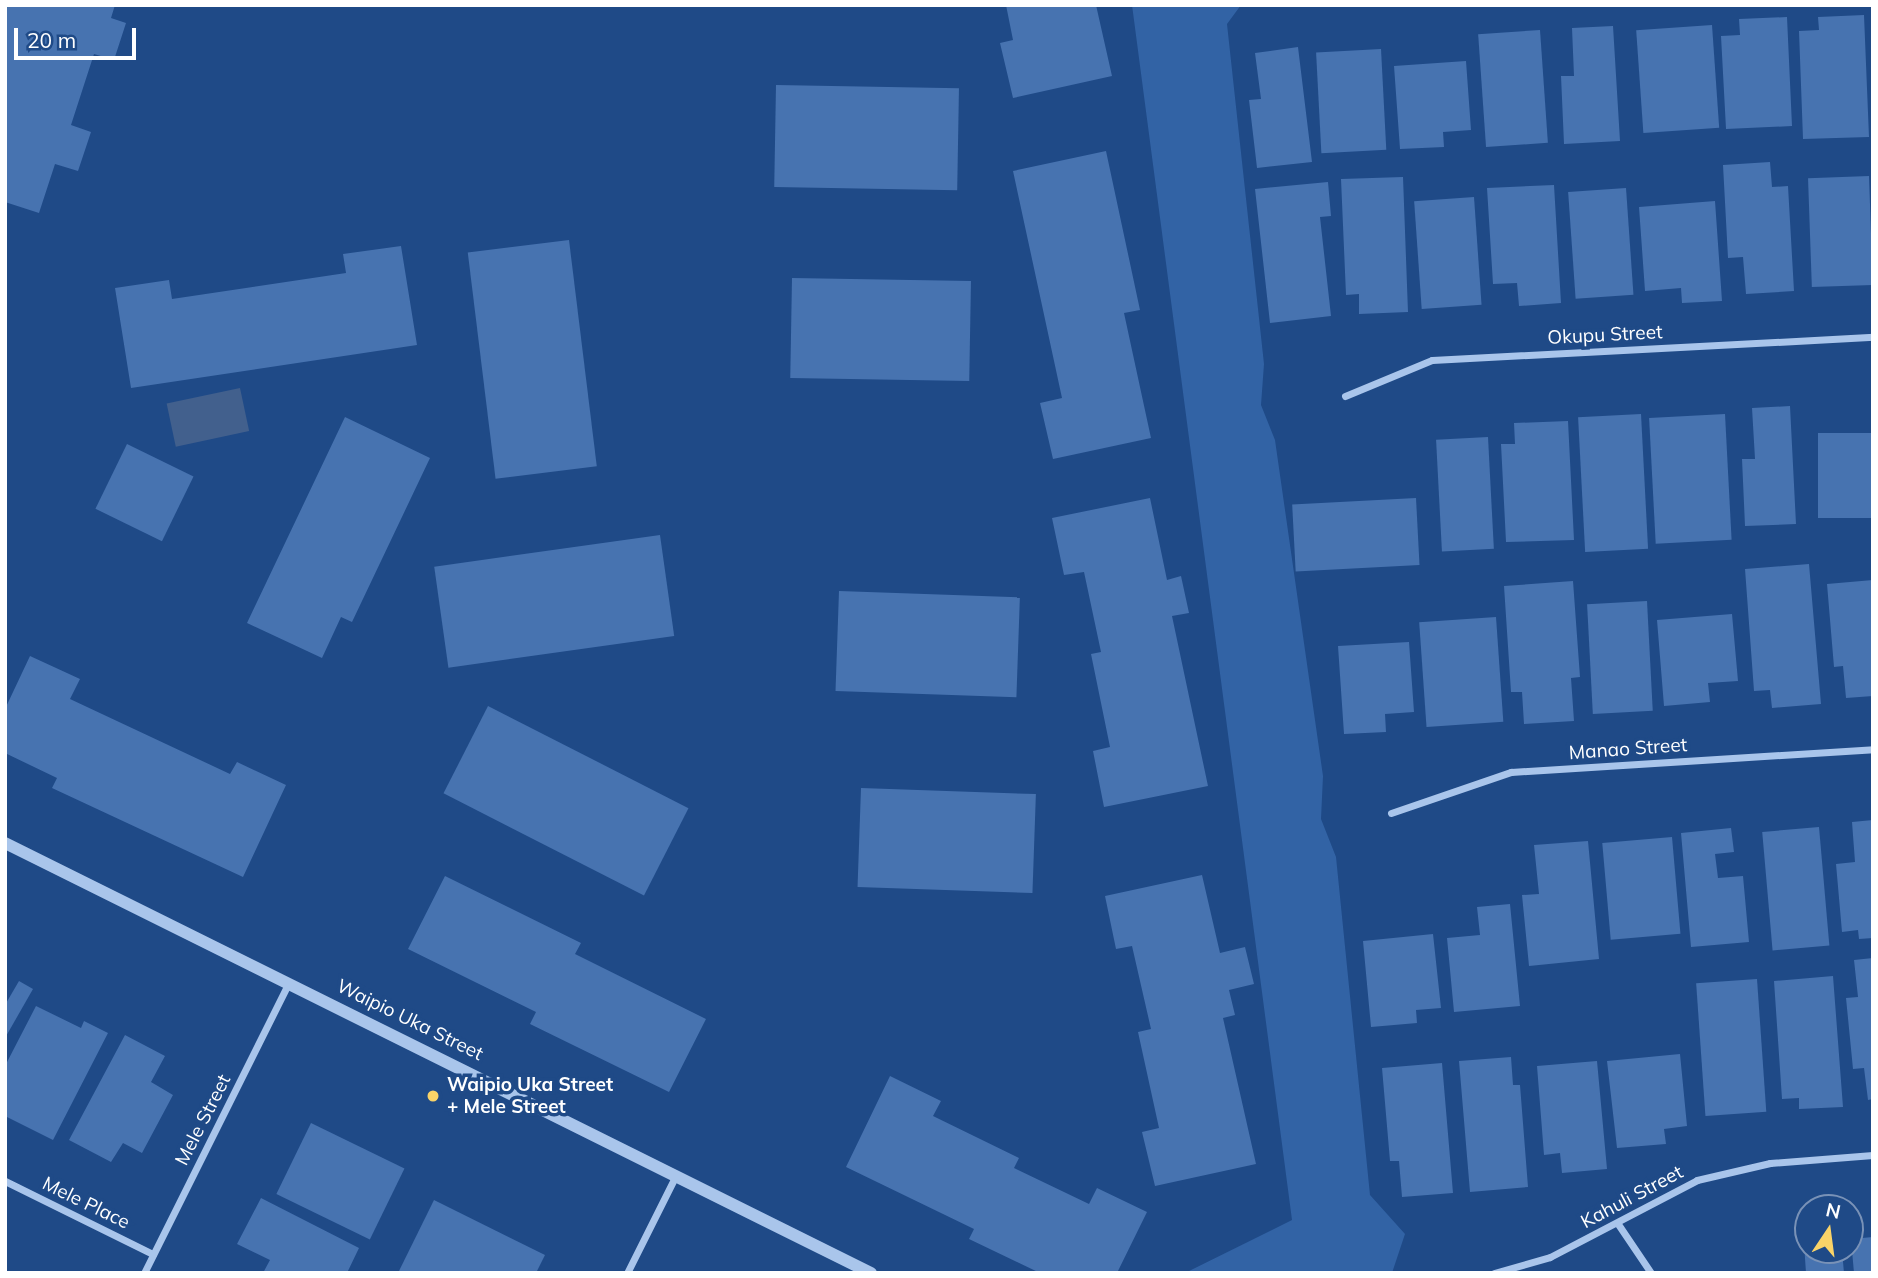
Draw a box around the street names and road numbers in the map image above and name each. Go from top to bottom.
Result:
street label: Okupu Street [1547,321,1663,349]
street label: Manao Street [1568,733,1688,765]
street label: Waipio Uka Street [333,975,487,1065]
street label: Mele Street [170,1071,236,1169]
street label: Kahuli Street [1577,1161,1687,1233]
street label: Mele Place [39,1172,133,1234]

